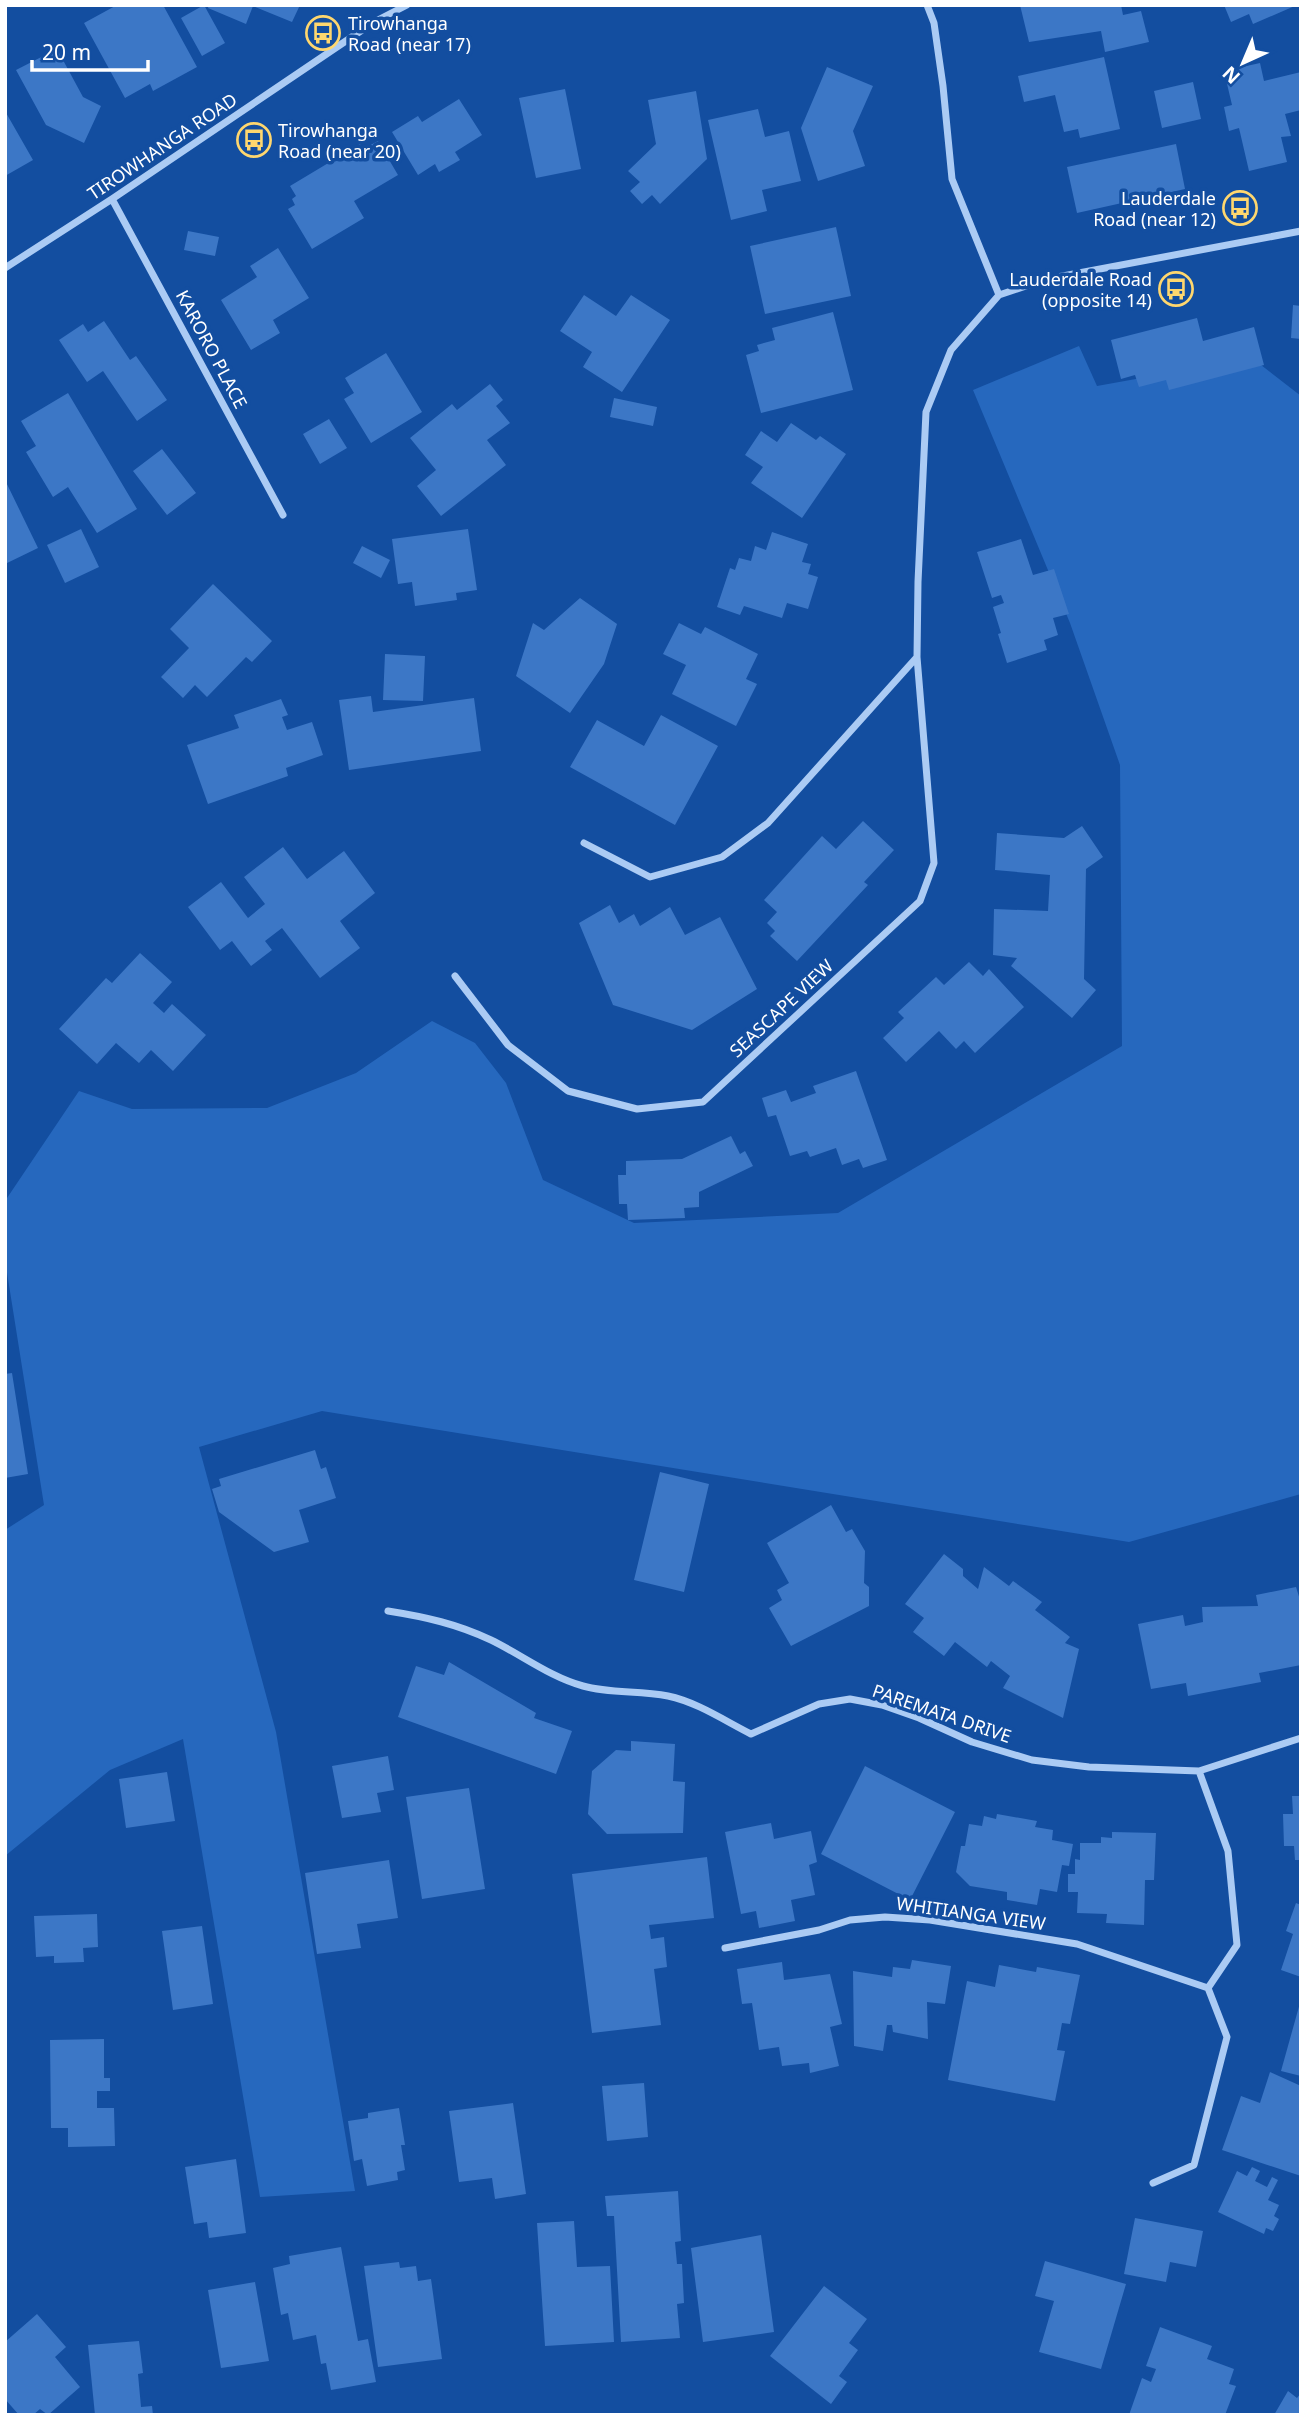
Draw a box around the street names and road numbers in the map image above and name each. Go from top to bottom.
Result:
street label: TIROWHANGA ROAD [83,87,241,205]
street label: KARORO PLACE [171,286,253,412]
street label: SEASCAPE VIEW [724,954,838,1062]
street label: PAREMATA DRIVE [869,1678,1015,1748]
street label: WHITIANGA VIEW [895,1891,1047,1935]

